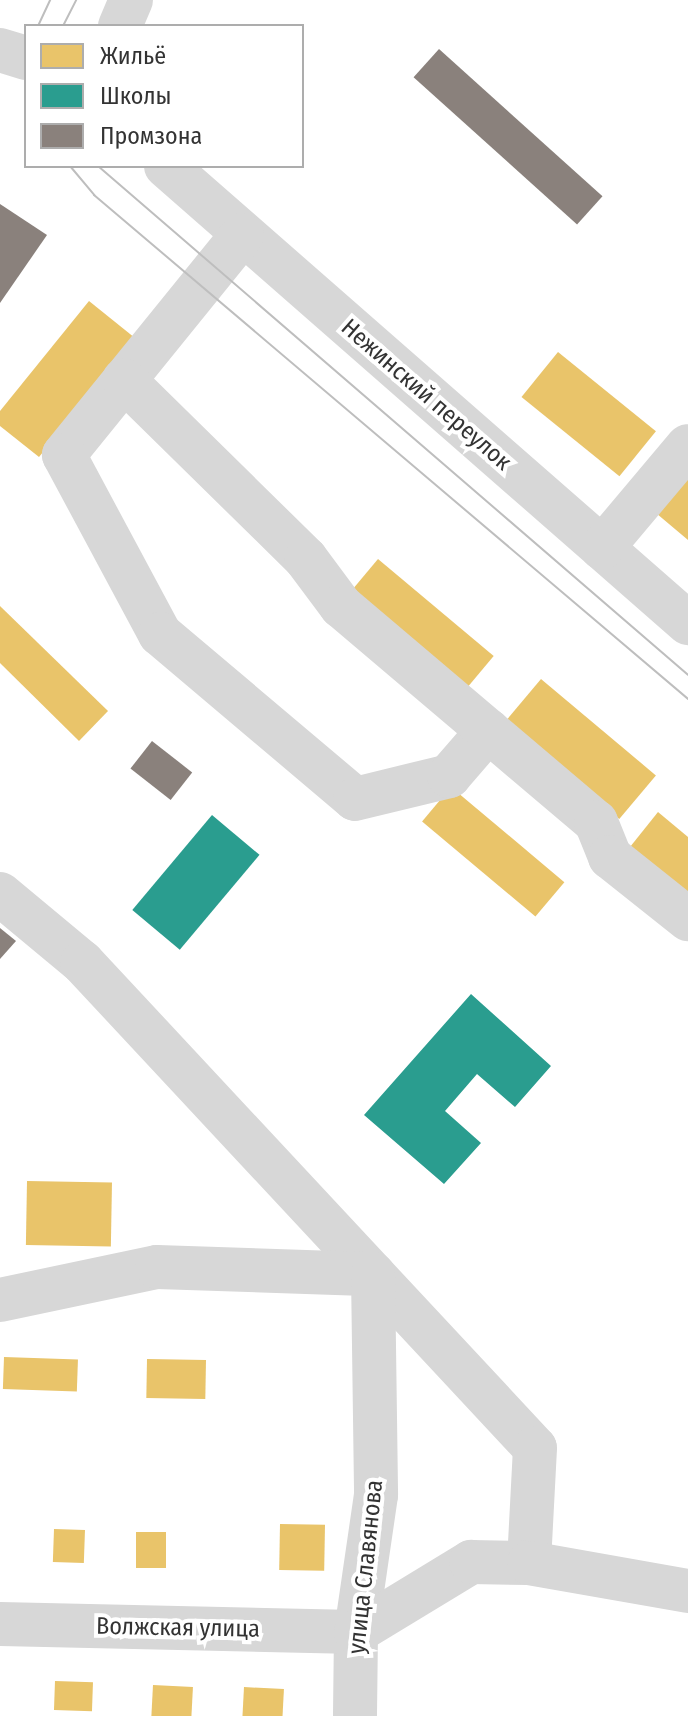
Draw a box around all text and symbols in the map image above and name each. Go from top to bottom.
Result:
legend [24,24,304,168]
text: Жильё [100,42,166,70]
text: Школы [100,82,172,110]
text: Промзона [100,122,202,150]
street label: Нежинский переулок [335,313,517,477]
street label: улица Славянова [343,1478,389,1656]
street label: Волжская улица [96,1612,260,1644]

